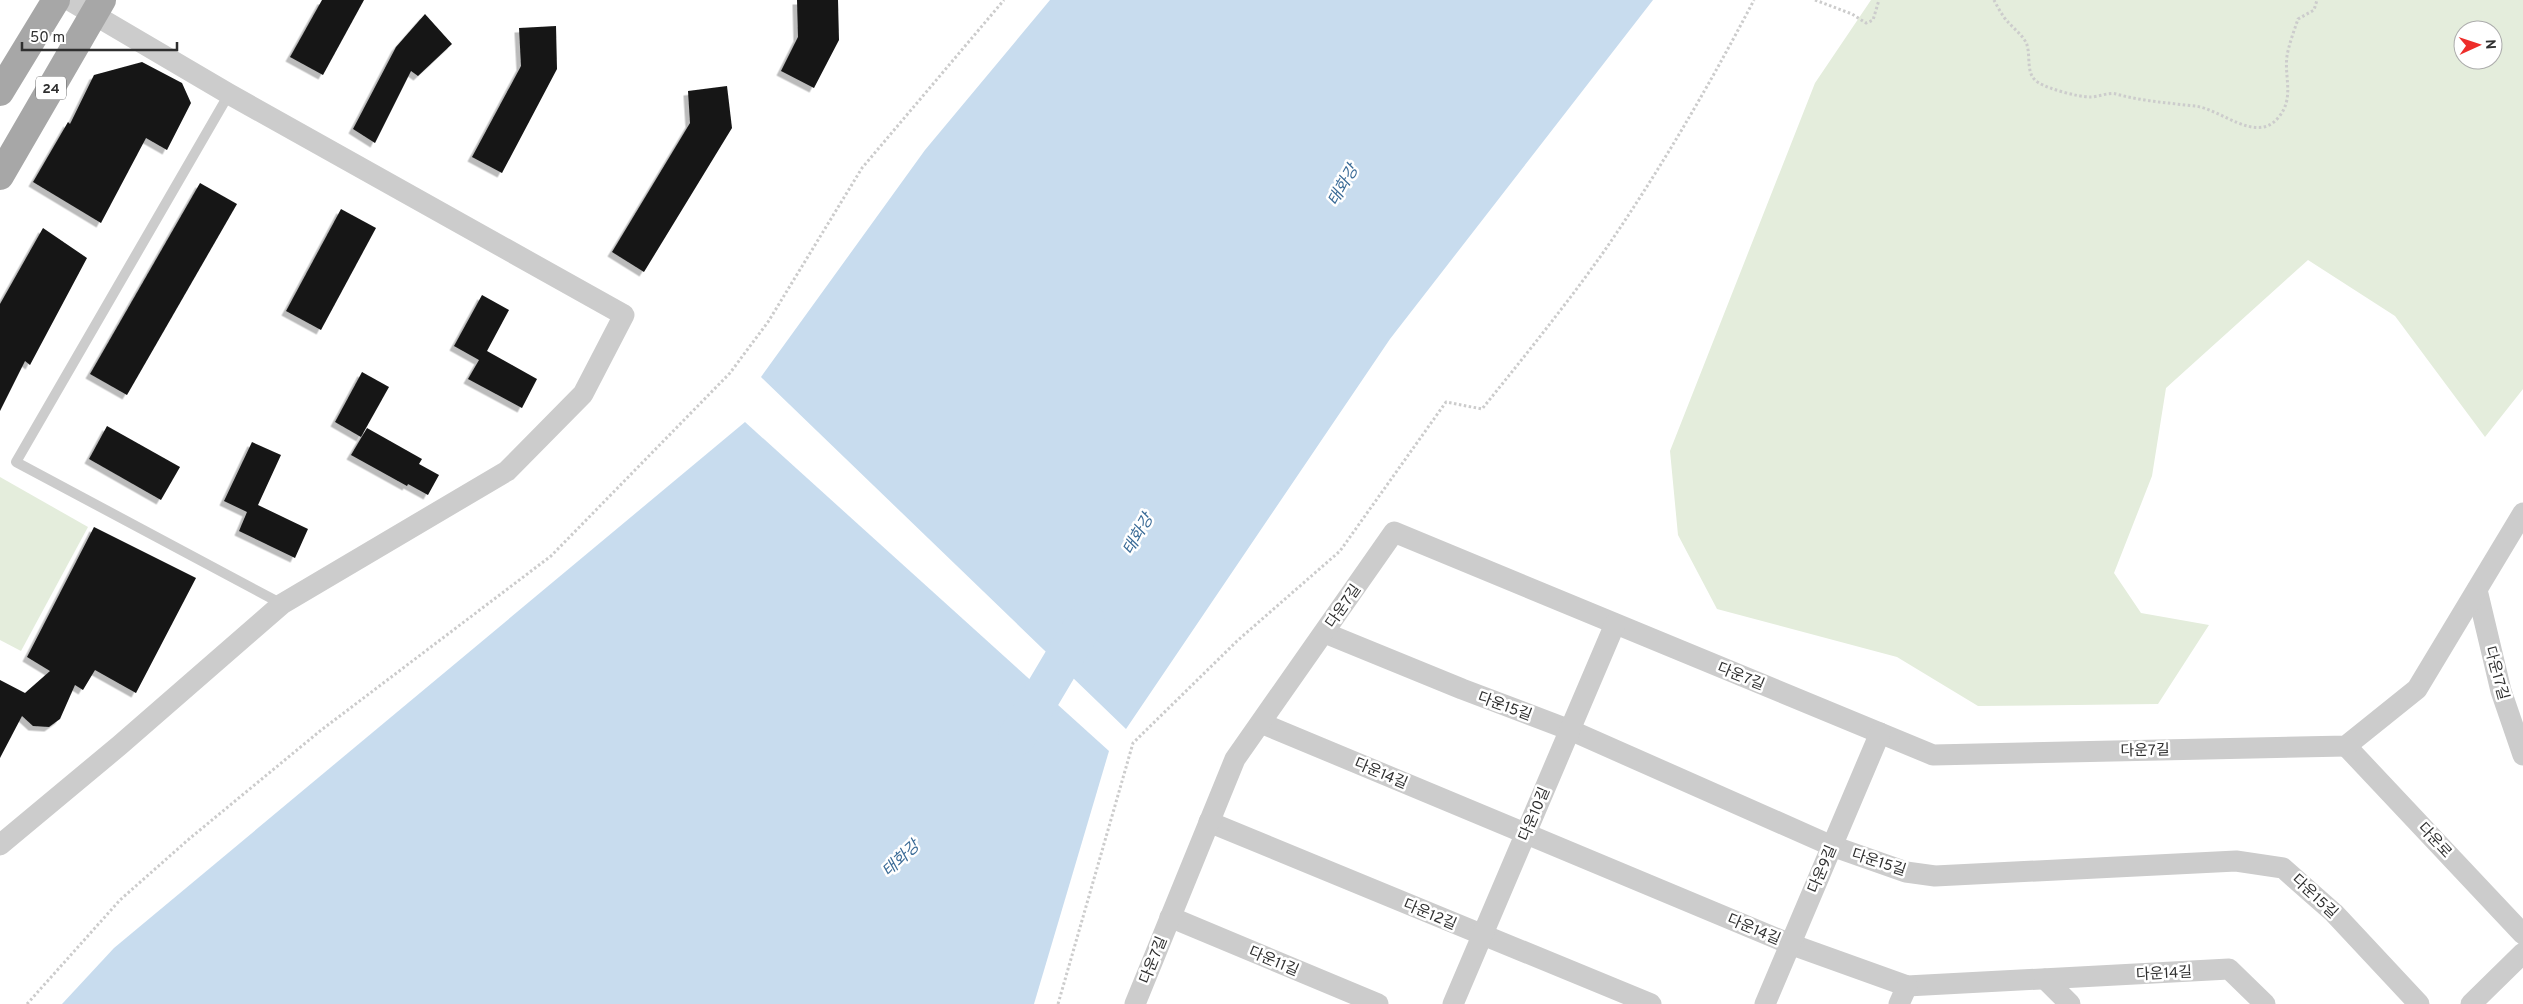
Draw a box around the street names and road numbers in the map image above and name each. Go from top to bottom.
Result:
road number: 24 [36,76,66,100]
street label: 다운7길 [1322,581,1366,632]
street label: 다운17길 [2479,644,2512,702]
street label: 다운7길 [1714,659,1767,695]
street label: 다운15길 [1475,689,1534,726]
street label: 다운7길 [2120,742,2170,761]
street label: 다운14길 [1351,755,1410,794]
street label: 다운10길 [1516,785,1555,844]
street label: 다운로 [2413,819,2455,863]
street label: 다운9길 [1805,843,1842,896]
street label: 다운15길 [1849,846,1908,881]
street label: 다운15길 [2287,871,2341,923]
street label: 다운12길 [1400,896,1459,935]
street label: 다운14길 [1724,911,1783,950]
street label: 다운7길 [1136,934,1172,987]
street label: 다운11길 [1245,943,1301,981]
street label: 다운14길 [2136,964,2193,985]

